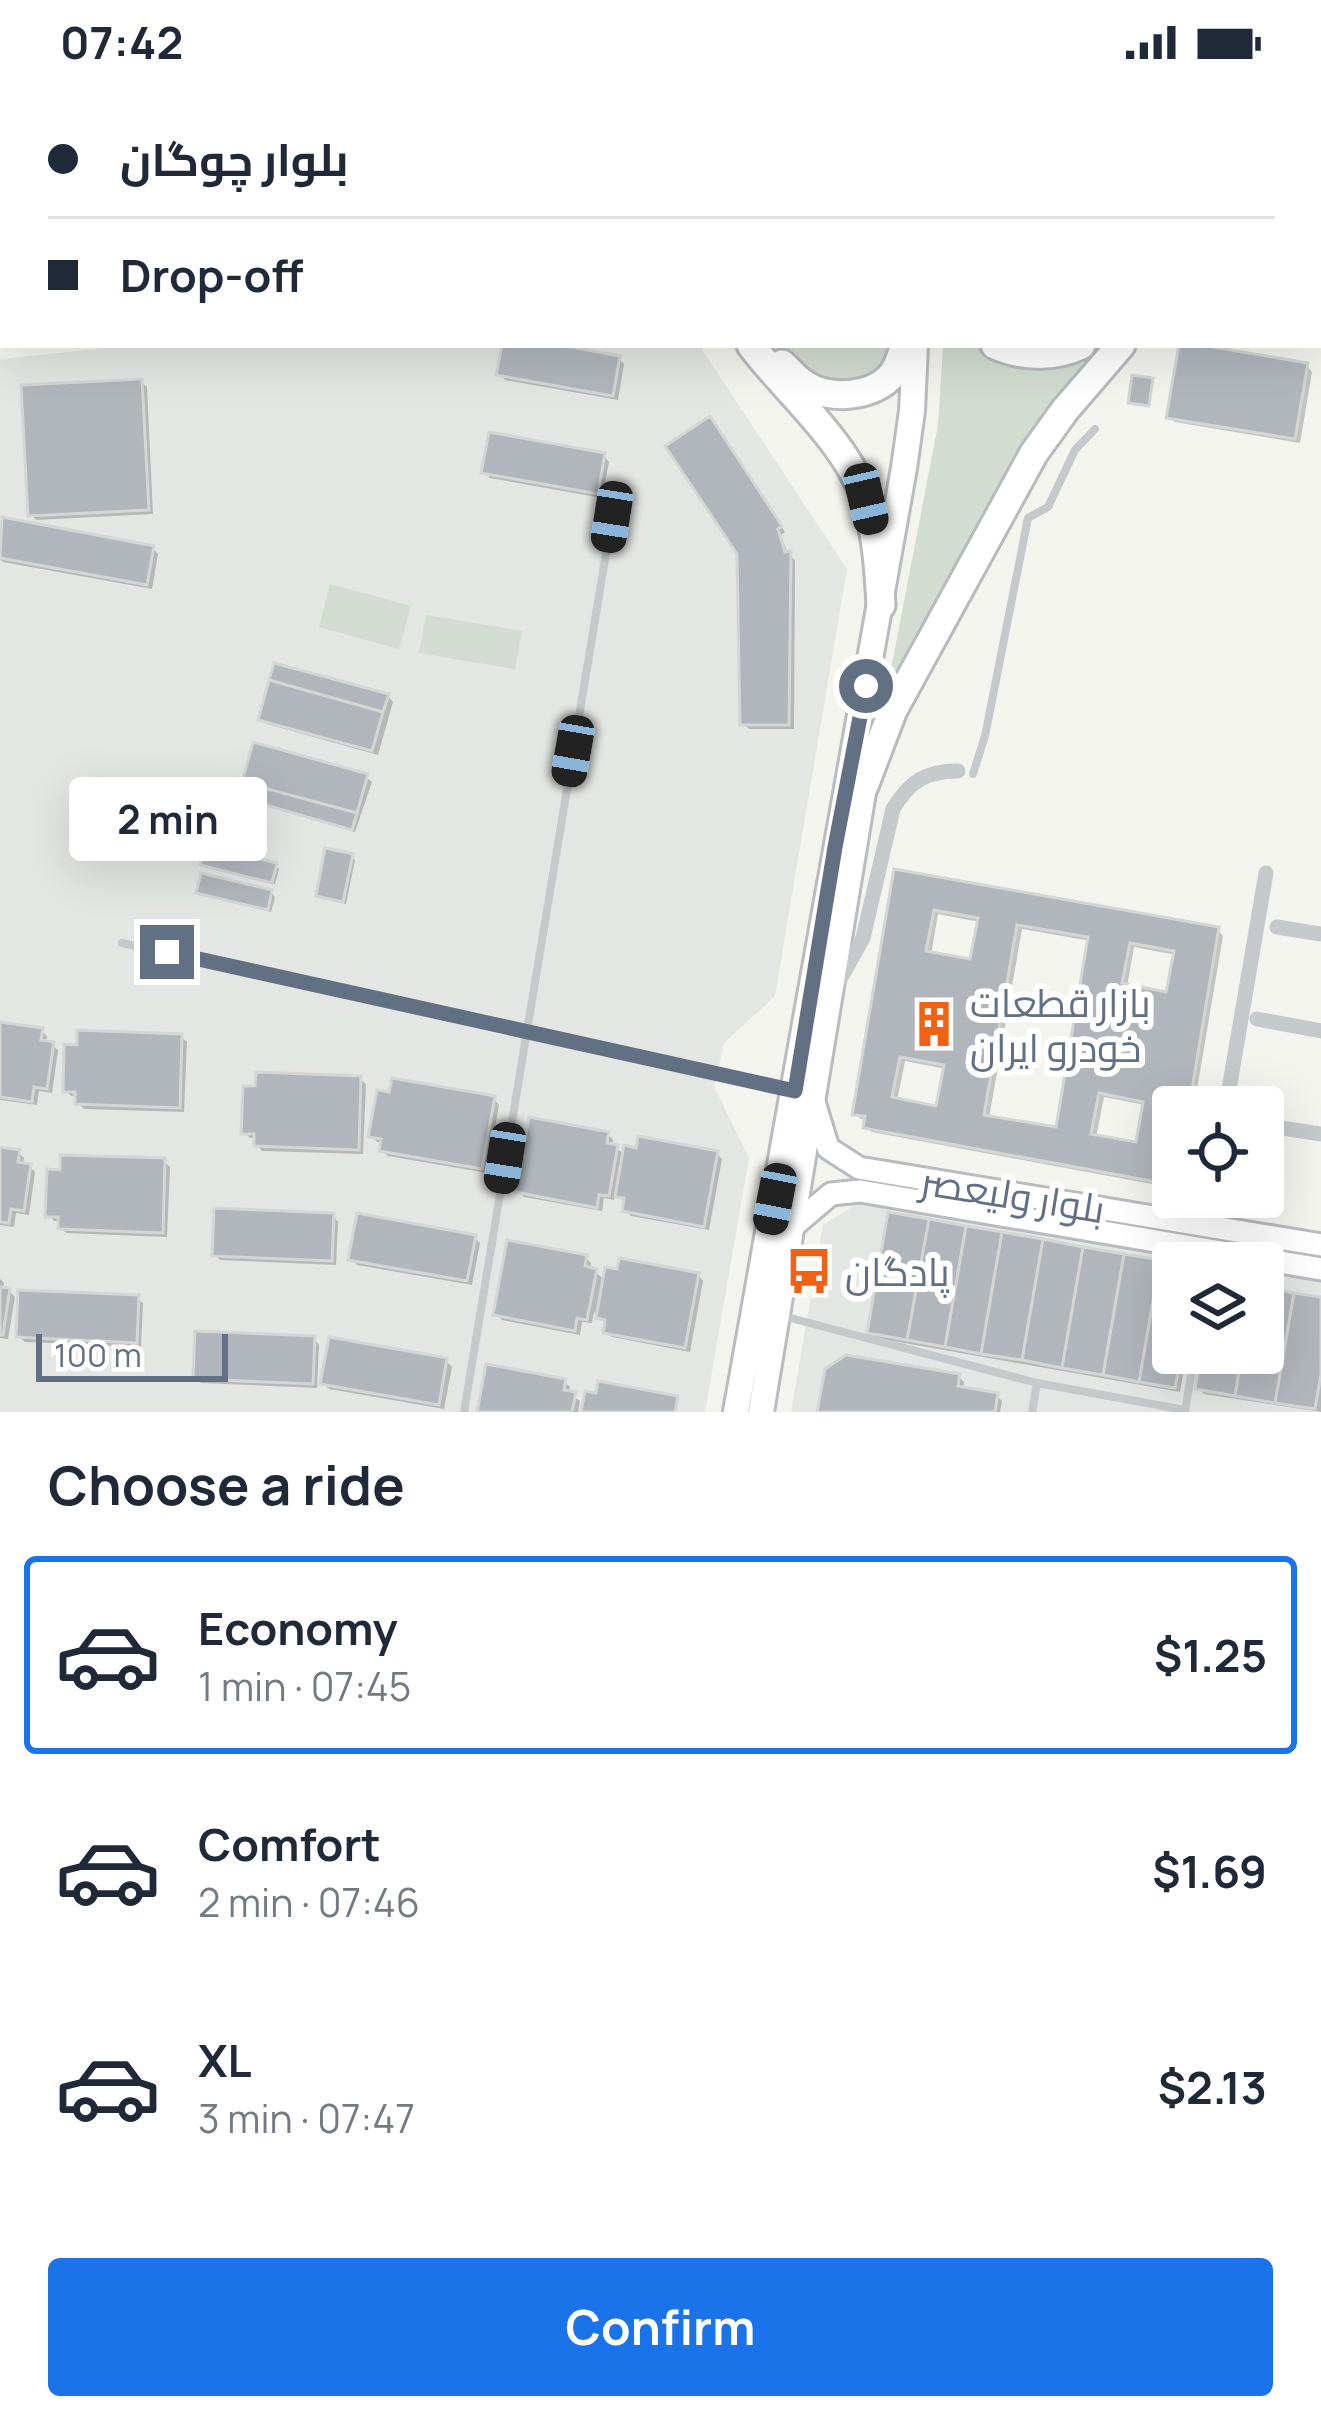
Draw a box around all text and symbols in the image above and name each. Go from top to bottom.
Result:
text: 07:42 [60,11,183,73]
text: بلوار چوگان [120,128,349,190]
text: Drop-off [120,244,303,306]
car [840,460,892,538]
car [589,479,635,555]
route start [839,659,893,713]
car [549,712,597,790]
callout: 2 min [68,778,266,862]
text: 2 min [117,792,219,846]
route end [140,925,194,979]
place label: بازار قطعات خودرو ایران [970,975,1151,1074]
building icon: بازار قطعات خودرو ایران [909,999,959,1049]
map controls [1152,1086,1284,1374]
button: locate [1152,1086,1284,1218]
car [482,1120,528,1196]
street label: بلوار ولیعصر [915,1153,1109,1235]
car [750,1160,800,1238]
button: layers [1152,1242,1284,1374]
place label: پادگان [845,1244,950,1298]
bus stop icon: پادگان [784,1246,834,1296]
scale bar [36,1328,228,1381]
text: 100 m [54,1332,142,1377]
text: Choose a ride [48,1447,405,1521]
text: Economy [198,1597,398,1659]
icon: car [54,1601,162,1709]
text: $1.25 [1154,1624,1267,1686]
text: 1 min · 07:45 [198,1659,411,1713]
text: Comfort [198,1813,381,1875]
icon: car [54,1817,162,1925]
text: $1.69 [1152,1840,1267,1902]
text: 2 min · 07:46 [198,1875,420,1929]
text: XL [198,2029,252,2091]
icon: car [54,2033,162,2141]
text: $2.13 [1158,2056,1267,2118]
text: 3 min · 07:47 [198,2091,415,2145]
button: Confirm [48,2258,1273,2396]

